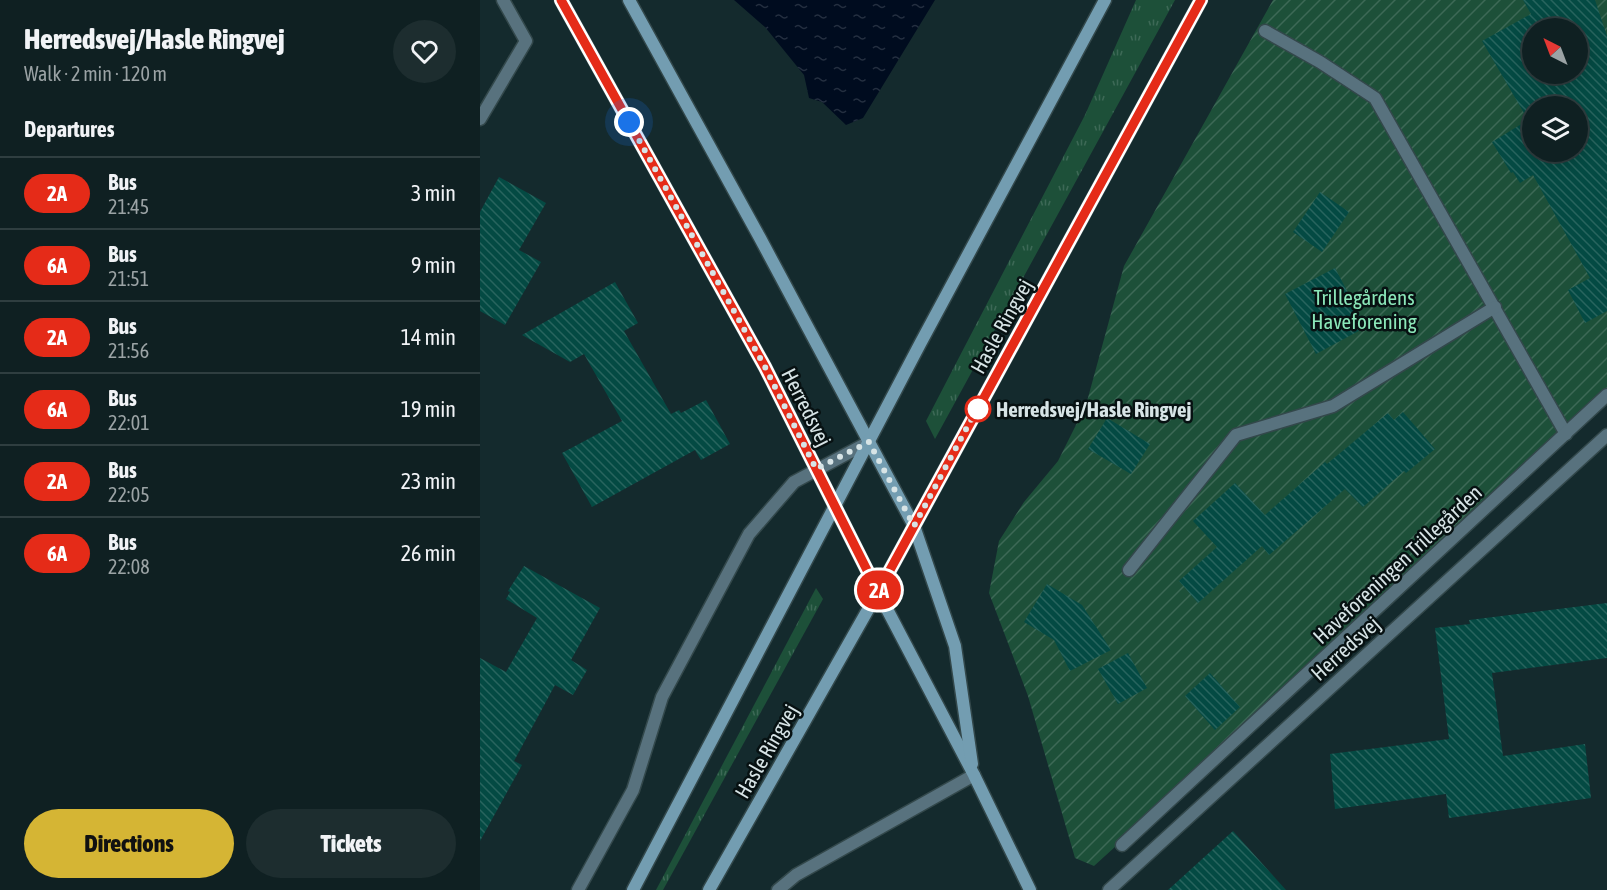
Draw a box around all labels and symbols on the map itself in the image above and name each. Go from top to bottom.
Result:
north arrow [1522,18,1588,84]
your location [614,107,644,137]
street label: Hasle Ringvej [965,274,1037,378]
park label: Trillegårdens Haveforening [1311,285,1417,333]
street label: Herredsvej [777,364,837,450]
marker: Herredsvej/Hasle Ringvej [965,396,991,422]
place label: Herredsvej/Hasle Ringvej [996,397,1191,421]
street label: Haveforeningen Trillegården [1308,480,1486,648]
line badge: 2A [852,570,906,610]
street label: Herredsvej [1306,611,1384,685]
street label: Hasle Ringvej [729,700,803,802]

